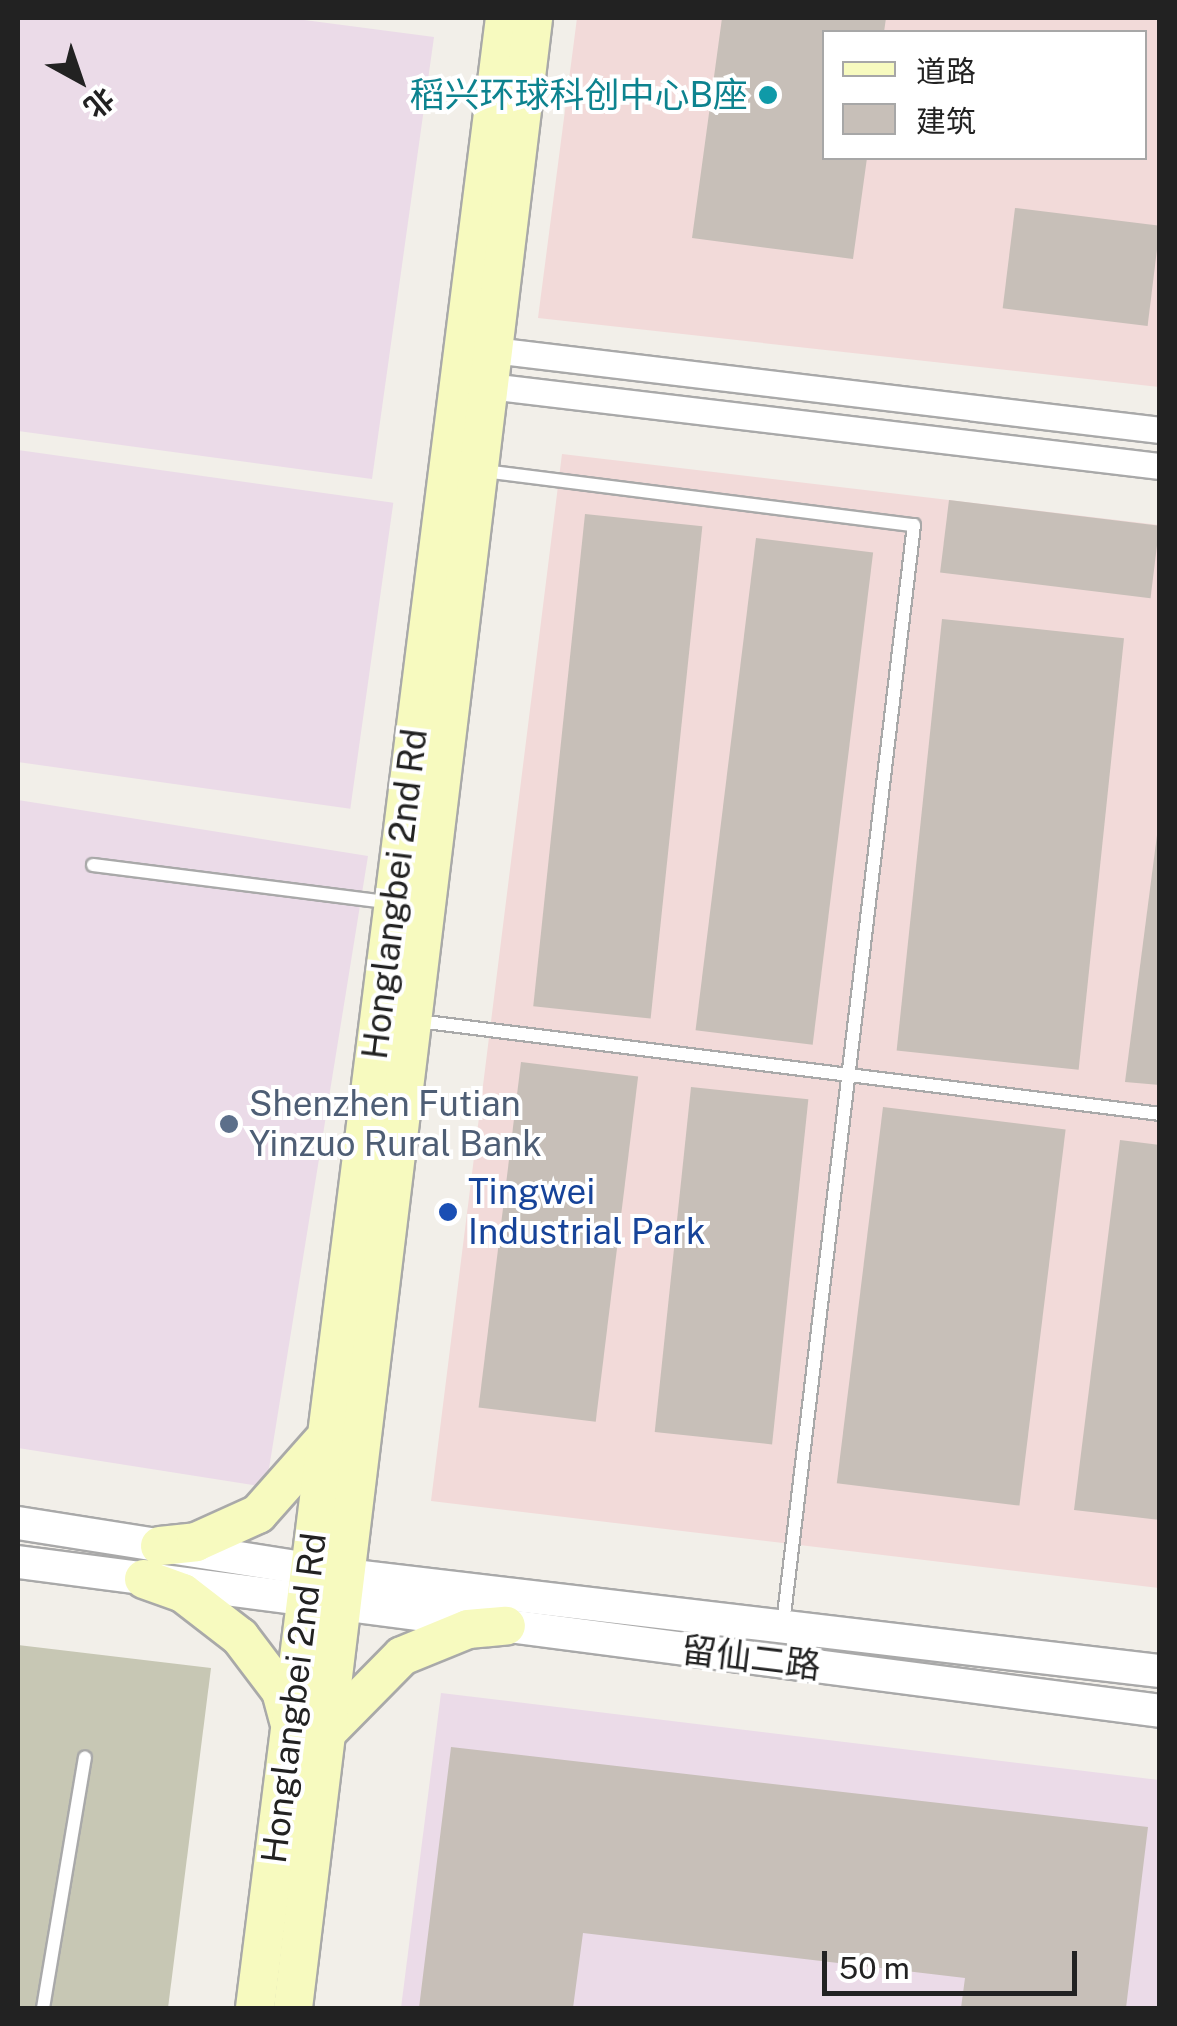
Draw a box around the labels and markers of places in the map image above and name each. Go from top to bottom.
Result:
place label: 稻兴环球科创中心B座 [410,74,748,116]
marker: 稻兴环球科创中心B座 [757,84,779,106]
place label: Shenzhen Futian Yinzuo Rural Bank [249,1083,542,1165]
marker: Shenzhen Futian Yinzuo Rural Bank [218,1113,240,1135]
place label: Tingwei Industrial Park [468,1171,706,1253]
marker: Tingwei Industrial Park [437,1201,459,1223]

